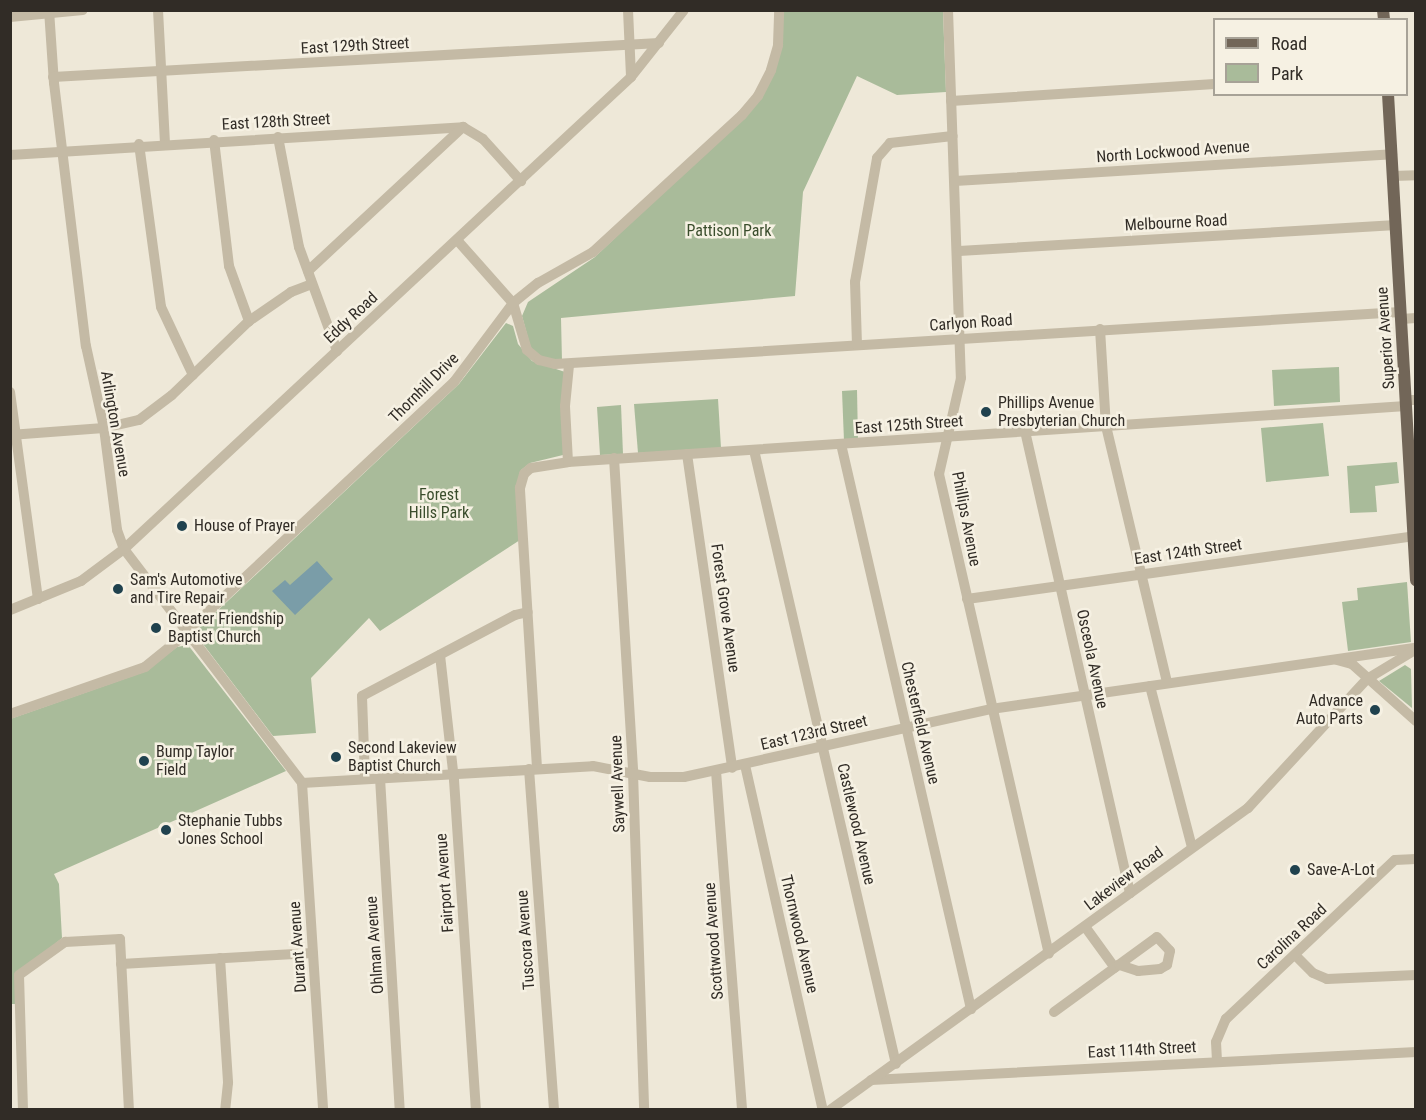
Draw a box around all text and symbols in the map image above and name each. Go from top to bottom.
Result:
legend [1213,18,1408,96]
text: Road [1271,33,1307,54]
street label: East 129th Street [300,34,410,58]
text: Park [1271,63,1303,84]
street label: East 128th Street [221,110,331,134]
street label: North Lockwood Avenue [1096,137,1250,167]
street label: Melbourne Road [1124,211,1228,235]
park label: Pattison Park [687,221,771,241]
street label: Superior Avenue [1373,286,1399,390]
street label: Eddy Road [320,288,382,348]
street label: Carlyon Road [929,311,1013,335]
street label: Thornhill Drive [385,349,463,427]
street label: Arlington Avenue [96,370,134,478]
place label: Phillips Avenue Presbyterian Church [998,393,1125,431]
marker: Phillips Avenue Presbyterian Church [979,405,993,419]
street label: East 125th Street [854,412,964,438]
street label: Phillips Avenue [947,470,985,568]
park label: Forest Hills Park [409,485,469,523]
place label: House of Prayer [194,516,295,536]
marker: House of Prayer [175,519,189,533]
street label: East 124th Street [1133,535,1243,569]
street label: Forest Grove Avenue [706,543,744,673]
place label: Sam's Automotive and Tire Repair [130,570,243,608]
marker: Sam's Automotive and Tire Repair [111,582,125,596]
street label: Osceola Avenue [1072,608,1112,710]
place label: Greater Friendship Baptist Church [168,609,284,647]
marker: Greater Friendship Baptist Church [149,621,163,635]
street label: Chesterfield Avenue [897,660,943,786]
place label: Advance Auto Parts [1296,691,1363,729]
marker: Advance Auto Parts [1368,703,1382,717]
street label: East 123rd Street [759,711,869,755]
street label: Saywell Avenue [607,735,629,833]
place label: Second Lakeview Baptist Church [348,738,457,776]
place label: Bump Taylor Field [156,742,234,780]
marker: Second Lakeview Baptist Church [329,750,343,764]
marker: Bump Taylor Field [137,754,151,768]
street label: Castlewood Avenue [833,761,879,887]
place label: Stephanie Tubbs Jones School [178,811,283,849]
marker: Stephanie Tubbs Jones School [159,823,173,837]
street label: Fairport Avenue [432,833,458,933]
street label: Lakeview Road [1081,843,1167,915]
place label: Save-A-Lot [1307,860,1375,880]
marker: Save-A-Lot [1288,863,1302,877]
street label: Thornwood Avenue [776,873,822,995]
street label: Scottwood Avenue [700,882,728,1000]
street label: Tuscora Avenue [513,889,539,991]
street label: Ohlman Avenue [362,895,388,995]
street label: Carolina Road [1253,900,1331,974]
street label: Durant Avenue [285,901,311,993]
street label: East 114th Street [1087,1038,1197,1062]

